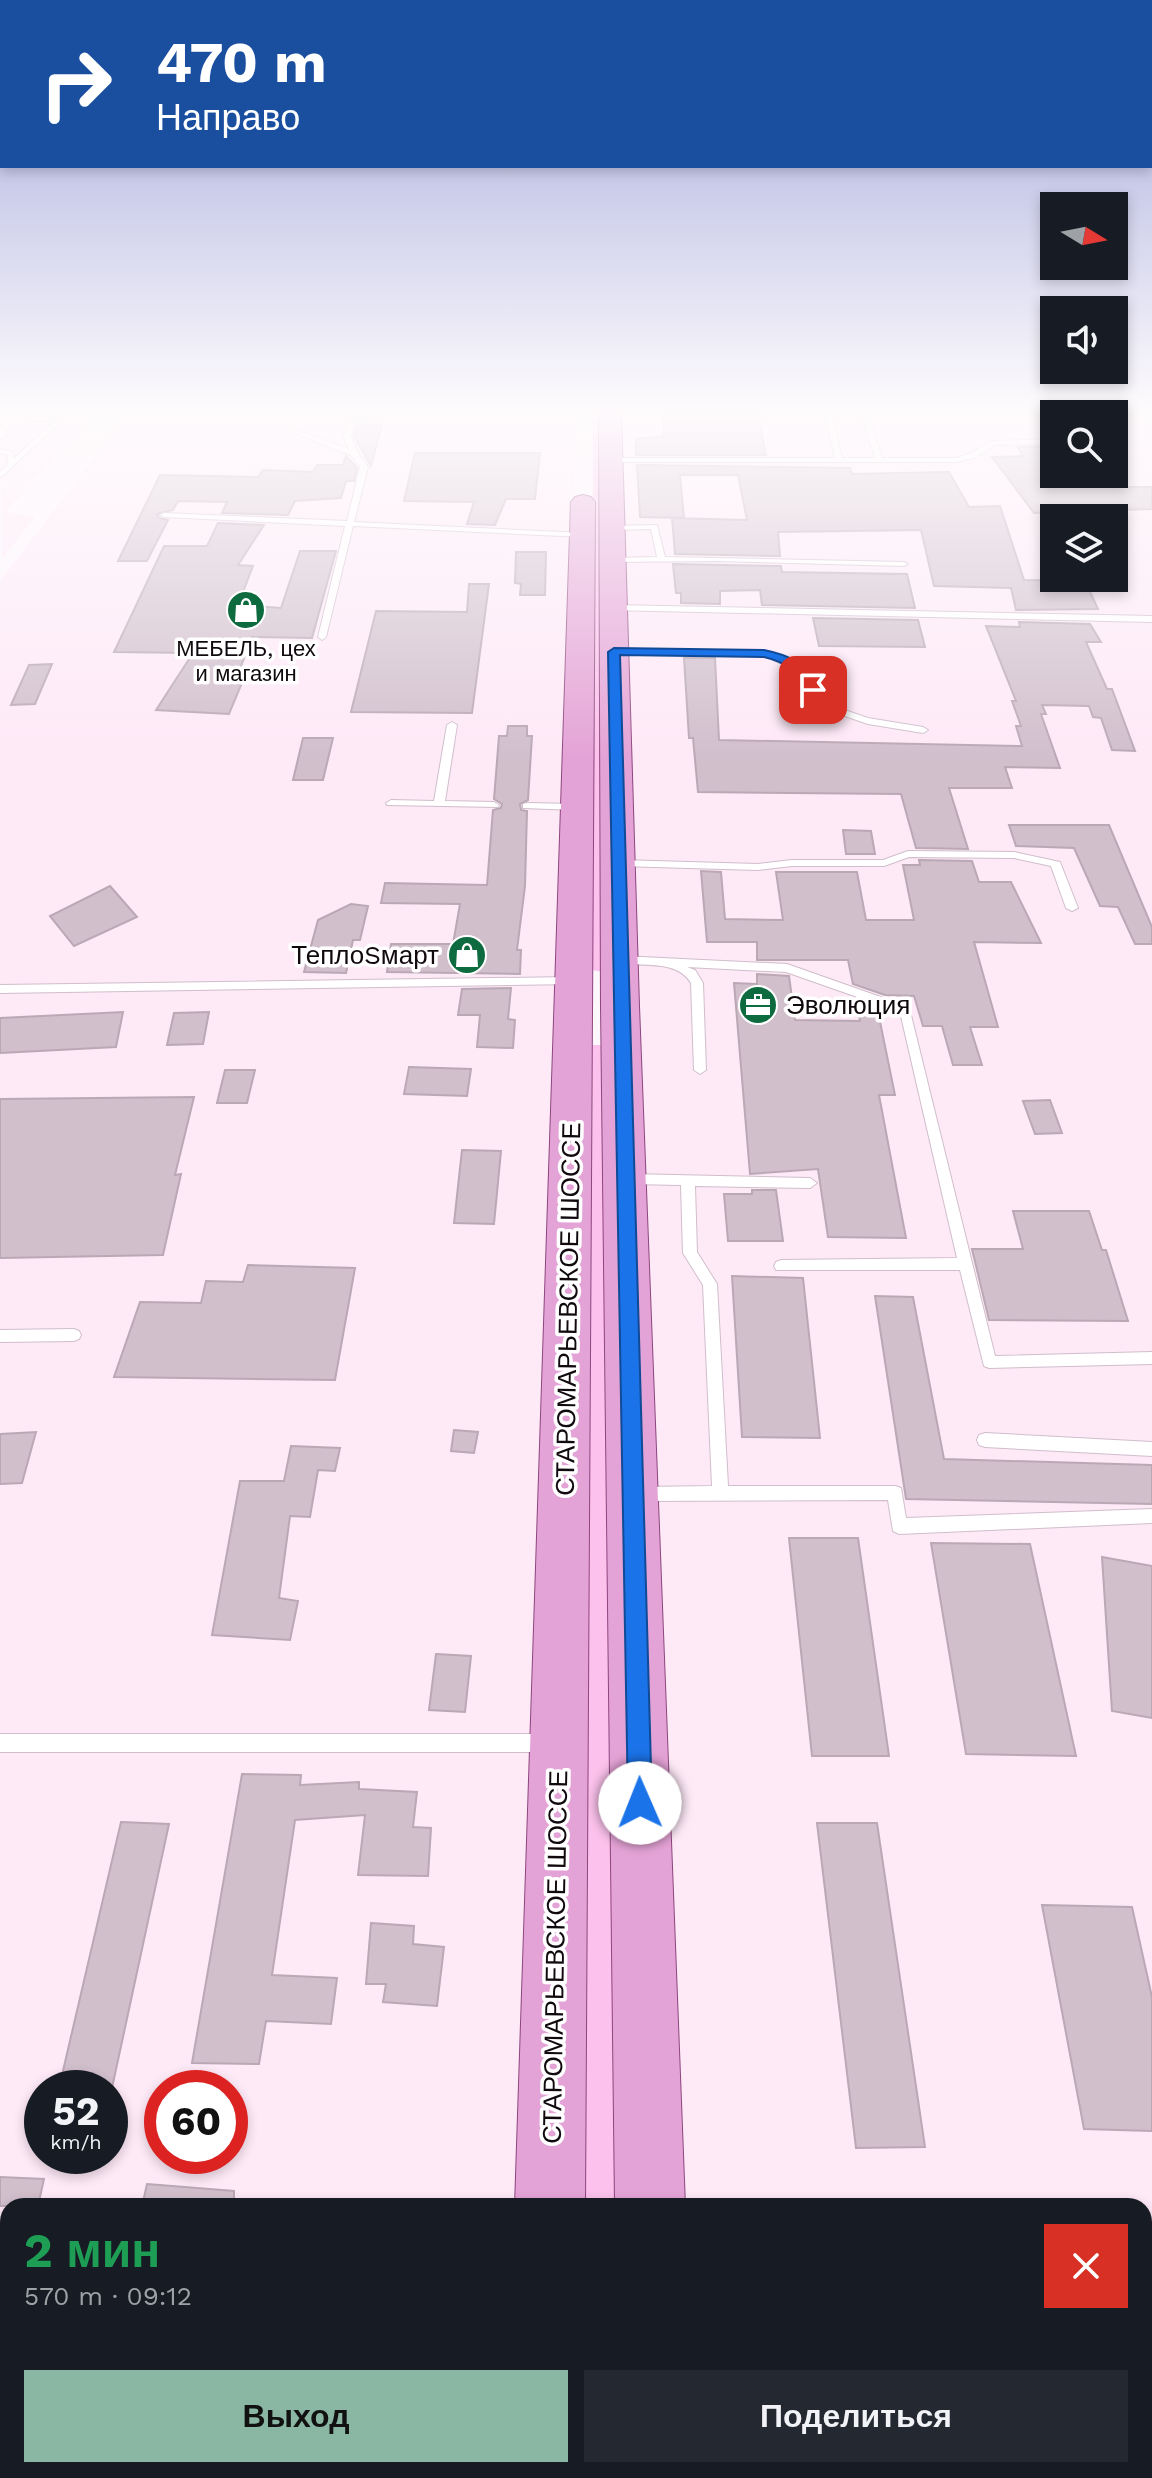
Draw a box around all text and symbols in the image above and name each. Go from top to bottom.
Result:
text: 470 m [156,30,327,96]
icon: right [24,32,128,136]
text: Направо [156,97,300,139]
north arrow [1040,192,1128,280]
map controls [1040,192,1128,592]
button: sound [1040,296,1128,384]
button: search [1040,400,1128,488]
button: layers [1040,504,1128,592]
shop icon: МЕБЕЛЬ, цех и магазин [225,589,267,631]
place label: МЕБЕЛЬ, цех и магазин [176,636,316,686]
pin [779,656,847,724]
icon: arrive [791,668,835,712]
shop icon: ТеплоSмарт [446,934,488,976]
place label: ТеплоSмарт [291,940,439,970]
office icon: Эволюция [737,984,779,1026]
place label: Эволюция [786,990,910,1020]
street label: СТАРОМАРЬЕВСКОЕ ШОССЕ [550,1122,586,1496]
position arrow [598,1761,682,1845]
street label: СТАРОМАРЬЕВСКОЕ ШОССЕ [537,1770,573,2144]
speed limit sign: 60 [144,2070,248,2174]
text: 52 [52,2088,100,2135]
text: km/h [50,2130,102,2154]
text: 2 мин [24,2222,160,2279]
button: close [1044,2224,1128,2308]
text: 570 m · 09:12 [24,2281,192,2311]
button: Выход [24,2370,568,2462]
button: Поделиться [584,2370,1128,2462]

